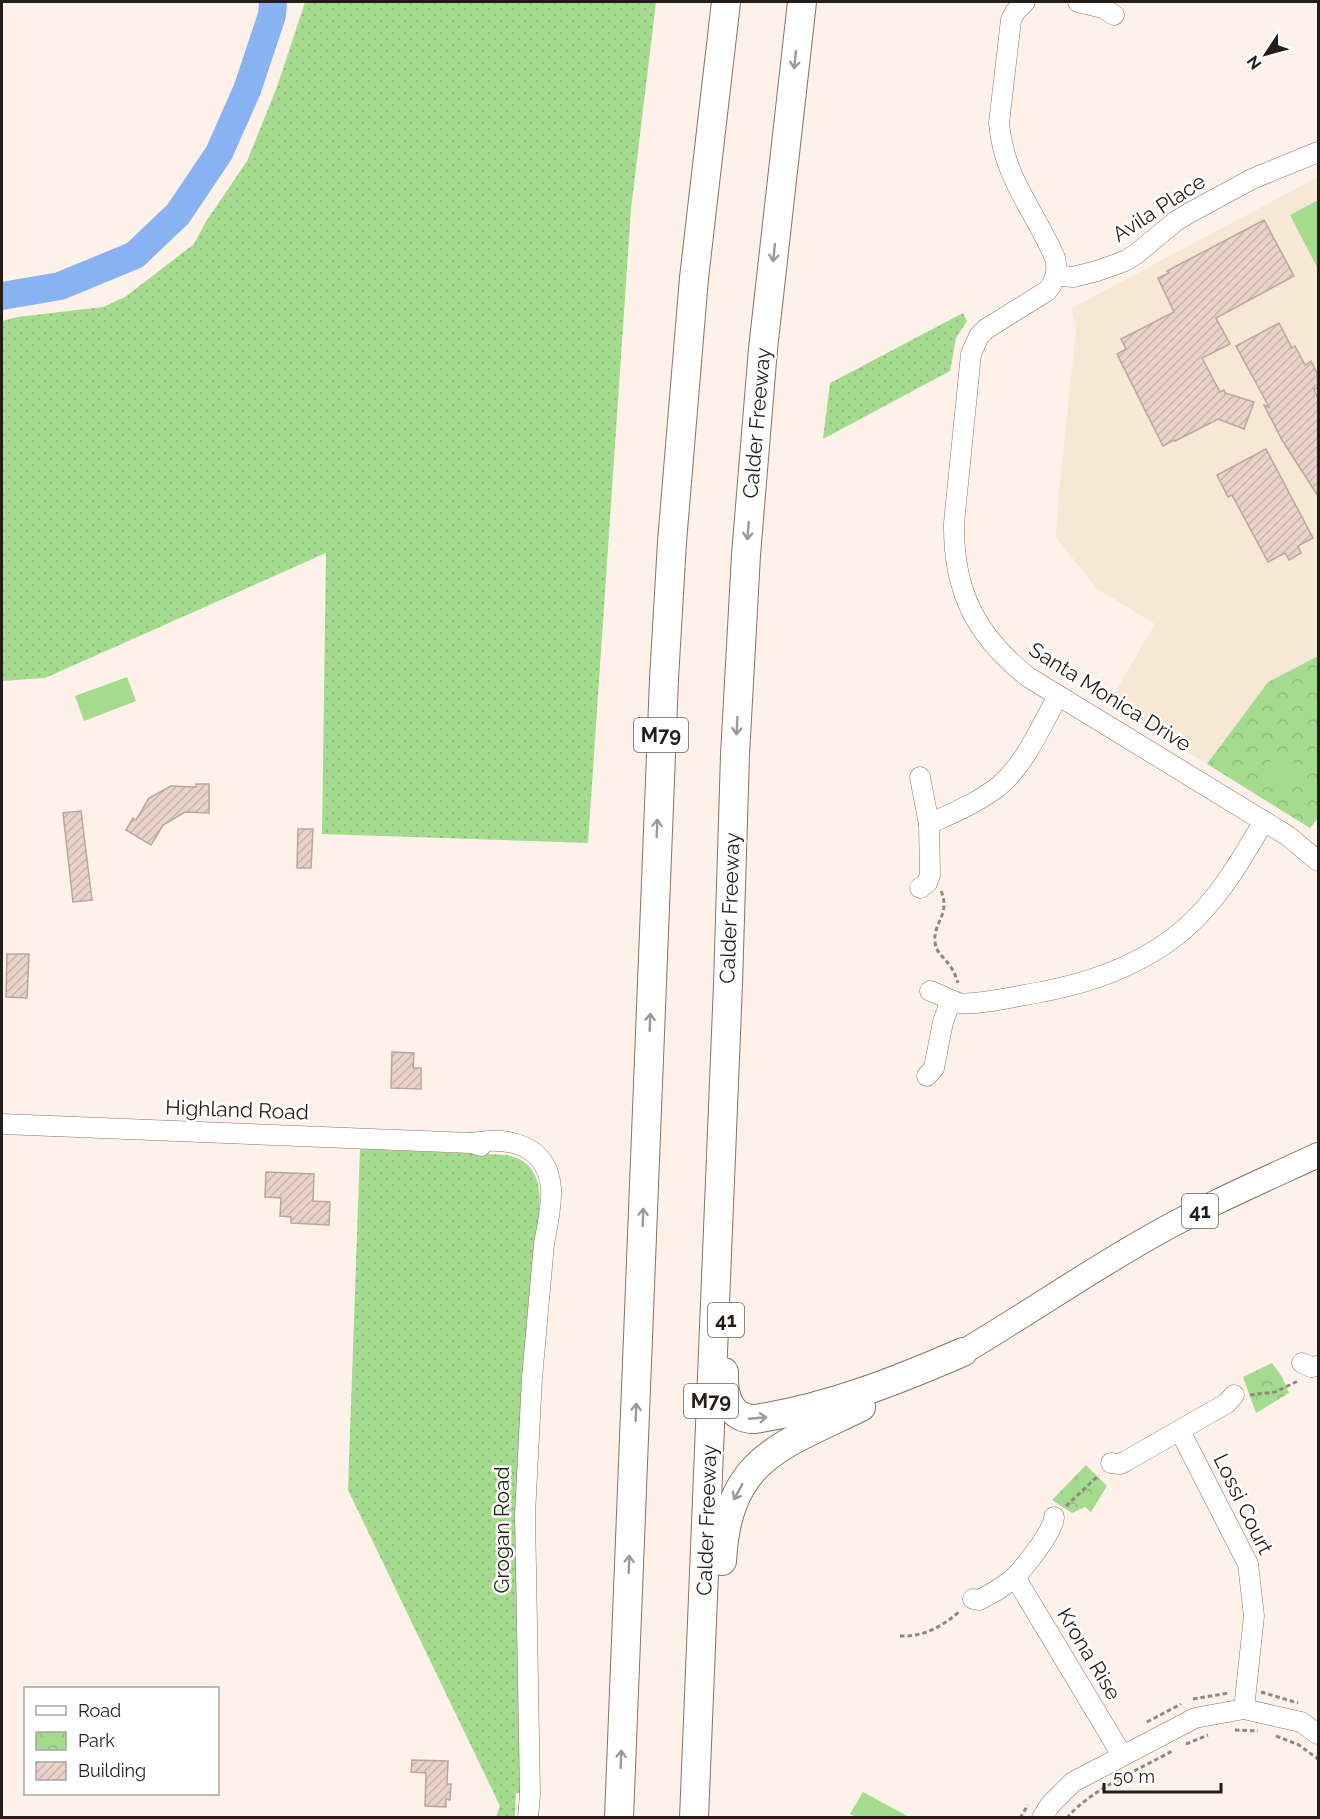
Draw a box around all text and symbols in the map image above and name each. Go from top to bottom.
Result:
north arrow [1236,24,1296,84]
one-way arrow [790,49,801,69]
text: N [1243,52,1266,73]
street label: Avila Place [1108,168,1210,247]
one-way arrow [768,243,779,263]
street label: Calder Freeway [737,346,776,499]
one-way arrow [742,521,753,541]
street label: Santa Monica Drive [1025,637,1196,757]
one-way arrow [731,715,742,735]
road number: M79 [634,718,688,752]
one-way arrow [652,818,663,838]
street label: Calder Freeway [714,832,745,984]
one-way arrow [644,1013,656,1033]
street label: Highland Road [165,1095,309,1124]
road number: 41 [1182,1194,1218,1228]
one-way arrow [637,1208,648,1228]
road number: 41 [708,1303,744,1337]
road number: M79 [684,1384,738,1418]
one-way arrow [630,1403,641,1423]
one-way arrow [748,1412,768,1423]
street label: Calder Freeway [691,1444,722,1596]
street label: Lossi Court [1208,1450,1278,1558]
street label: Grogan Road [489,1467,514,1593]
one-way arrow [732,1483,744,1500]
one-way arrow [624,1555,635,1575]
street label: Krona Rise [1052,1603,1127,1704]
legend [24,1687,219,1795]
text: Road [78,1700,121,1721]
text: Park [78,1730,115,1751]
one-way arrow [616,1750,627,1770]
scale bar [1104,1756,1221,1794]
text: Building [78,1760,146,1781]
text: 50 m [1113,1766,1155,1787]

